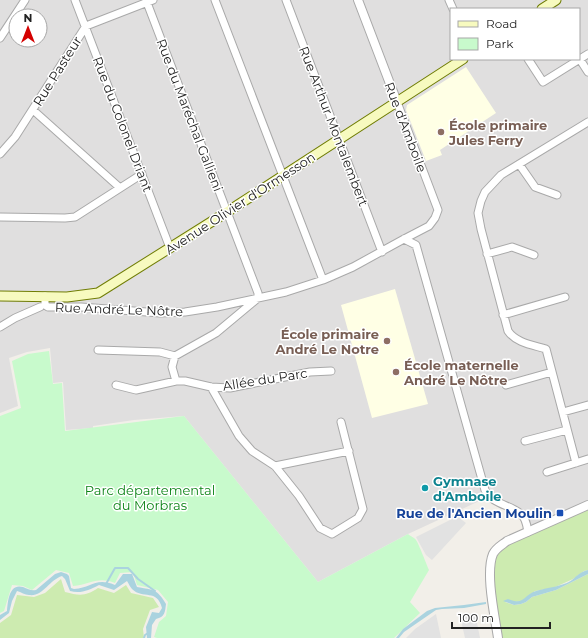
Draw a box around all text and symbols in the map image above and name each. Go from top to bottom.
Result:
north arrow [8,8,48,48]
legend [450,8,580,60]
text: N [24,11,32,25]
text: Road [486,16,517,31]
street label: Rue Pasteur [29,33,85,109]
street label: Rue du Maréchal Gallieni [153,36,227,194]
text: Park [486,36,514,51]
street label: Rue Arthur Montalembert [296,44,372,208]
street label: Rue du Colonel Driant [90,54,156,194]
street label: Rue d'Amboile [381,80,431,174]
place label: École primaire Jules Ferry [448,117,547,148]
marker: École primaire Jules Ferry [436,127,446,137]
street label: Avenue Olivier d'Ormesson [162,148,318,258]
street label: Rue André Le Nôtre [55,299,184,319]
place label: École primaire André Le Notre [275,326,379,357]
marker: École primaire André Le Notre [382,336,392,346]
place label: École maternelle André Le Nôtre [403,357,519,388]
street label: Allée du Parc [221,364,309,394]
marker: École maternelle André Le Nôtre [391,367,401,377]
place label: Gymnase d'Amboile [433,473,502,504]
park label: Parc départemental du Morbras [85,482,215,513]
marker: Gymnase d'Amboile [420,483,430,493]
place label: Rue de l'Ancien Moulin [396,505,552,521]
marker: Rue de l'Ancien Moulin [555,508,565,518]
scale bar [452,604,550,630]
text: 100 m [458,610,494,625]

